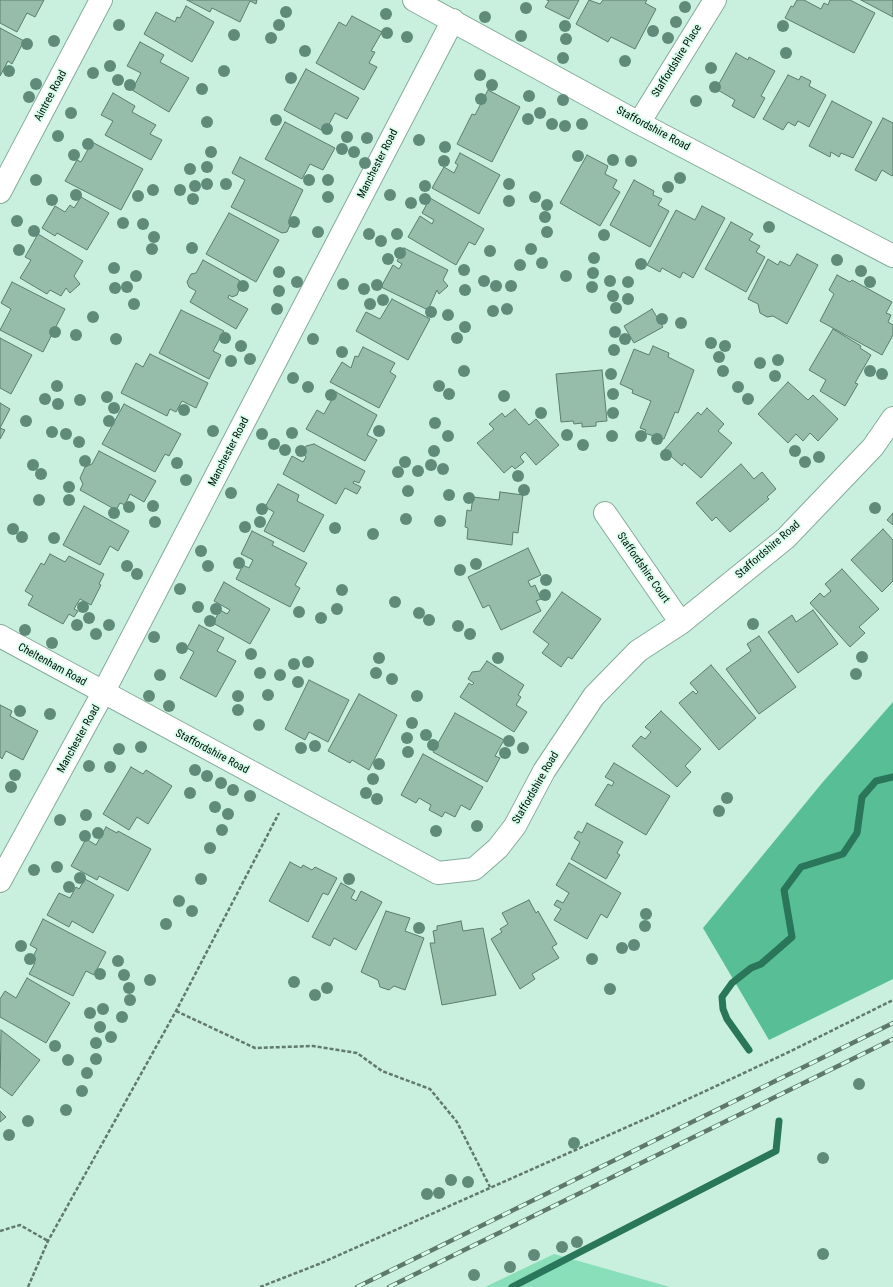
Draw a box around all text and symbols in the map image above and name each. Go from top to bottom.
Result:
street label: Staffordshire Place [649,22,705,100]
street label: Aintree Road [32,68,70,124]
street label: Staffordshire Road [614,104,692,154]
street label: Manchester Road [355,127,401,201]
street label: Manchester Road [206,415,252,489]
street label: Staffordshire Road [733,518,803,582]
street label: Staffordshire Court [614,530,672,606]
street label: Cheltenham Road [15,641,89,689]
street label: Manchester Road [55,703,103,775]
street label: Staffordshire Road [173,727,251,777]
street label: Staffordshire Road [510,750,562,826]

